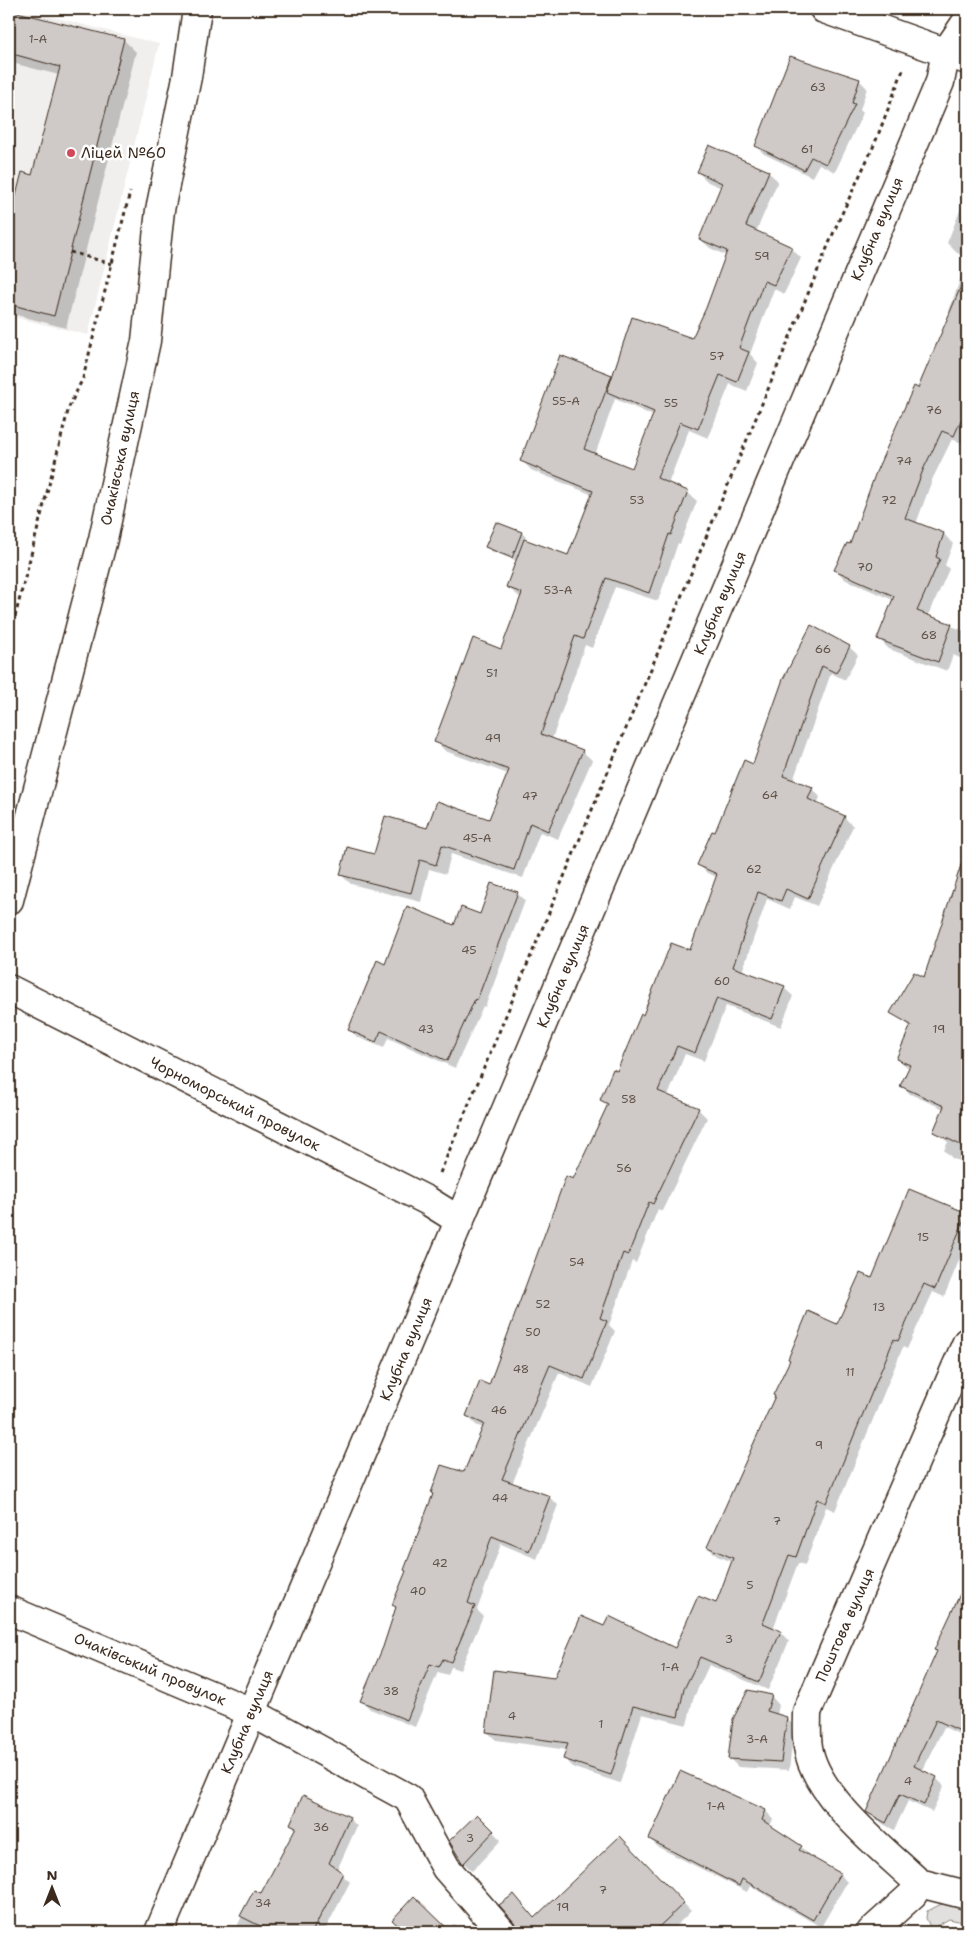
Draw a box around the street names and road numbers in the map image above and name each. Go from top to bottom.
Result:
street label: Клубна вулиця [846,174,908,284]
street label: Очаківська вулиця [96,389,144,527]
street label: Клубна вулиця [689,548,751,658]
street label: Клубна вулиця [532,921,594,1031]
street label: Чорноморський провулок [146,1052,324,1156]
street label: Клубна вулиця [375,1294,437,1404]
street label: Поштова вулиця [811,1565,879,1685]
street label: Очаківський провулок [71,1628,229,1710]
street label: Клубна вулиця [216,1667,278,1777]

